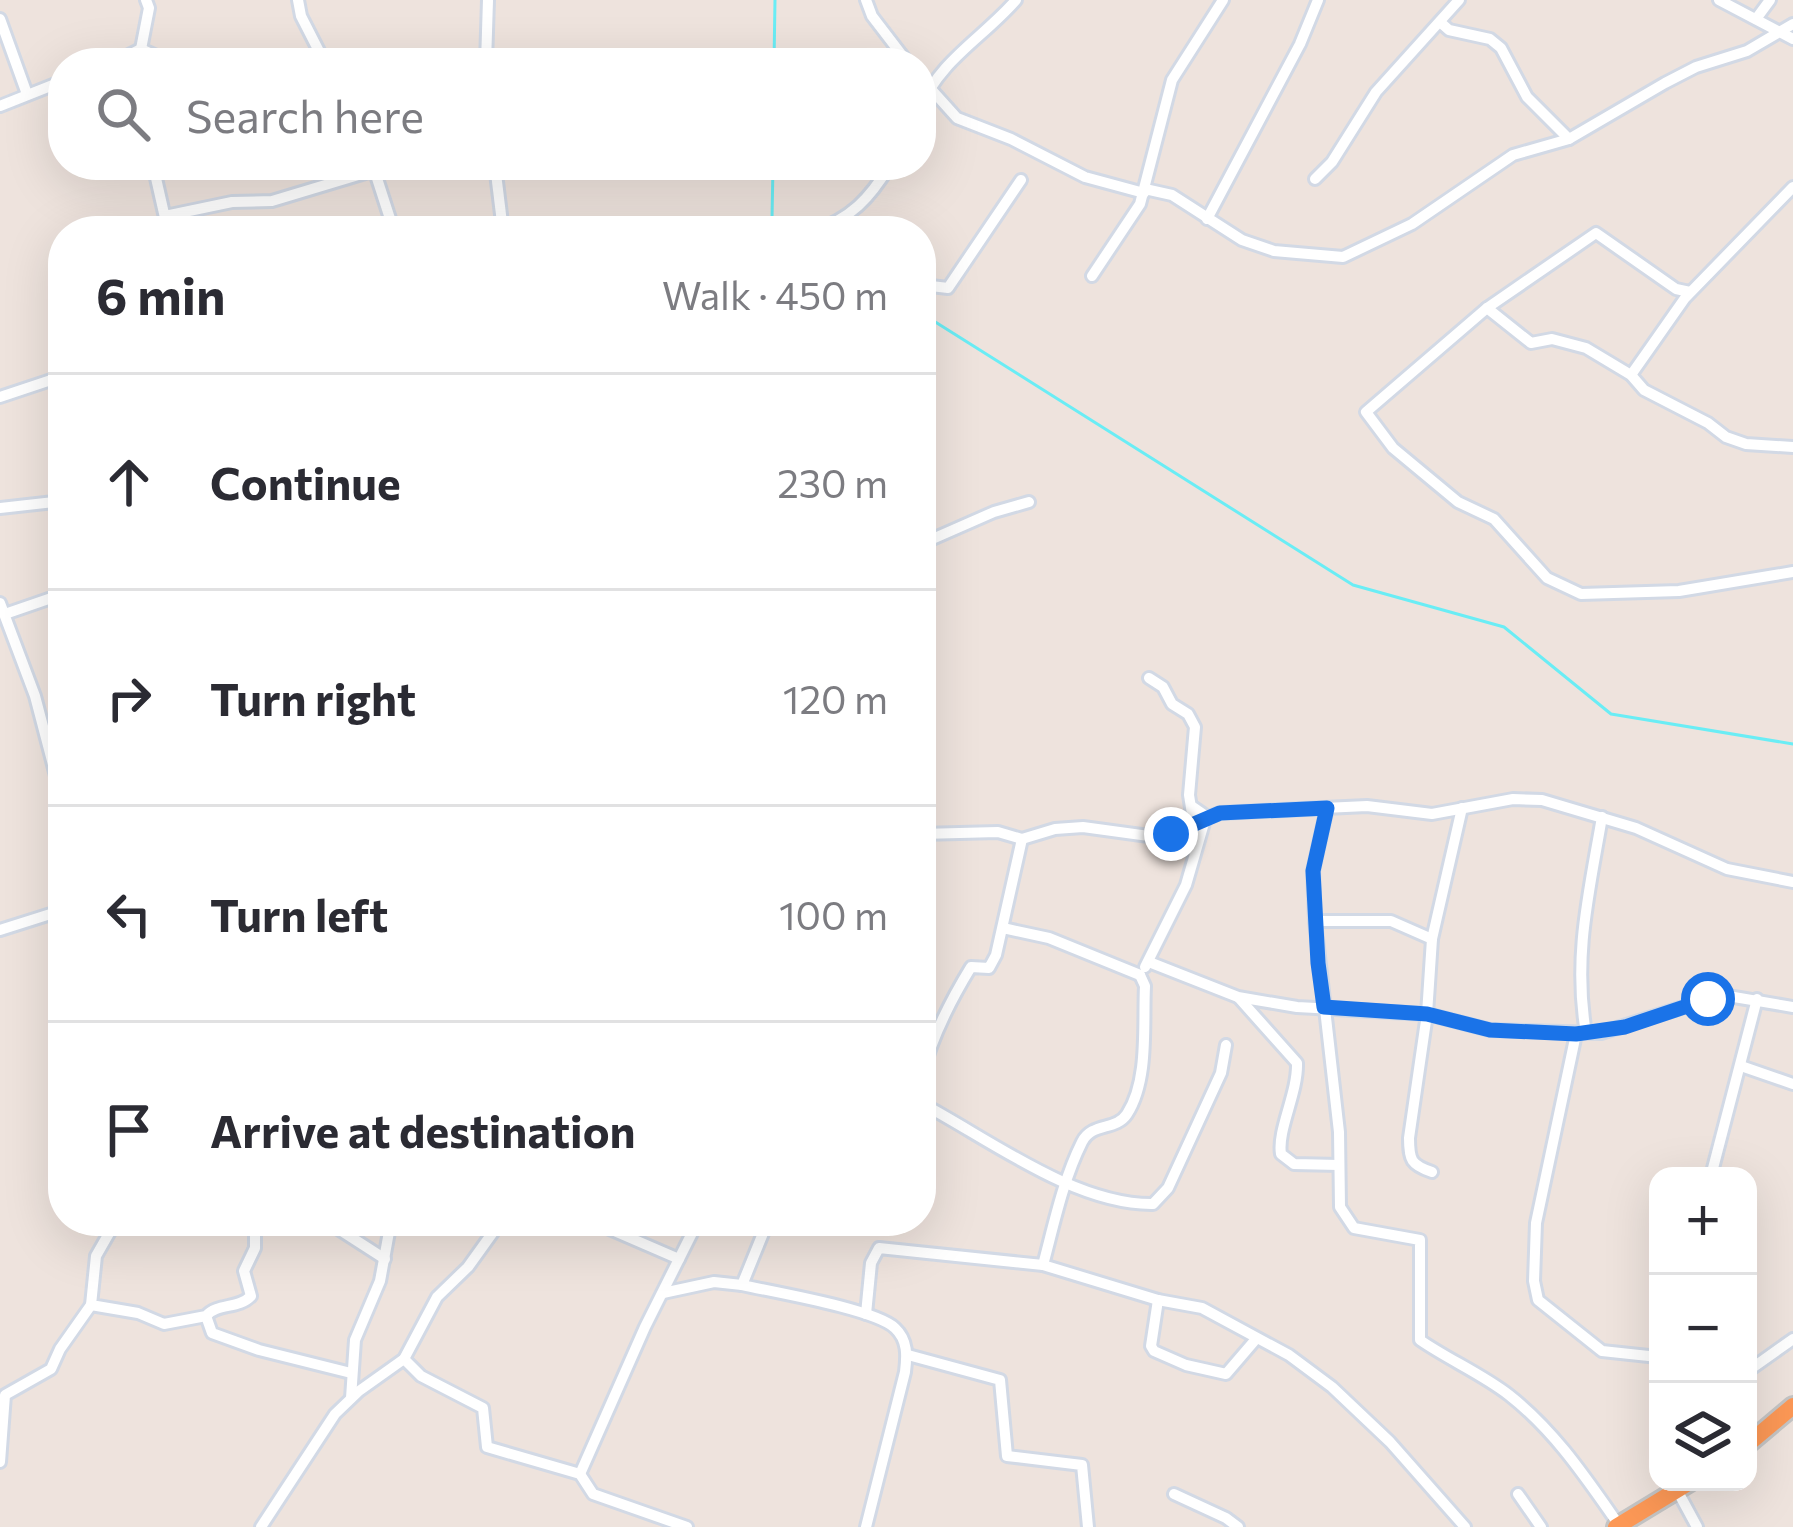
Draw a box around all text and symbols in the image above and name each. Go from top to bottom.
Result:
search box [48,48,936,180]
icon: search [90,81,156,147]
text: Search here [186,87,424,142]
text: 6 min [96,263,225,326]
text: Walk · 450 m [662,270,888,318]
icon: ahead [96,449,162,515]
text: Continue [210,454,401,509]
text: 230 m [777,458,888,506]
icon: right [96,665,162,731]
text: Turn right [210,670,416,725]
text: 120 m [783,674,888,722]
route end [1144,807,1198,861]
icon: left [96,881,162,947]
text: Turn left [210,886,388,941]
text: 100 m [779,890,888,938]
route start [1681,972,1735,1026]
icon: arrive [96,1097,162,1163]
text: Arrive at destination [210,1102,636,1157]
map controls [1649,1167,1757,1491]
button: + [1649,1167,1757,1275]
button: − [1649,1275,1757,1383]
button: layers [1649,1383,1757,1491]

